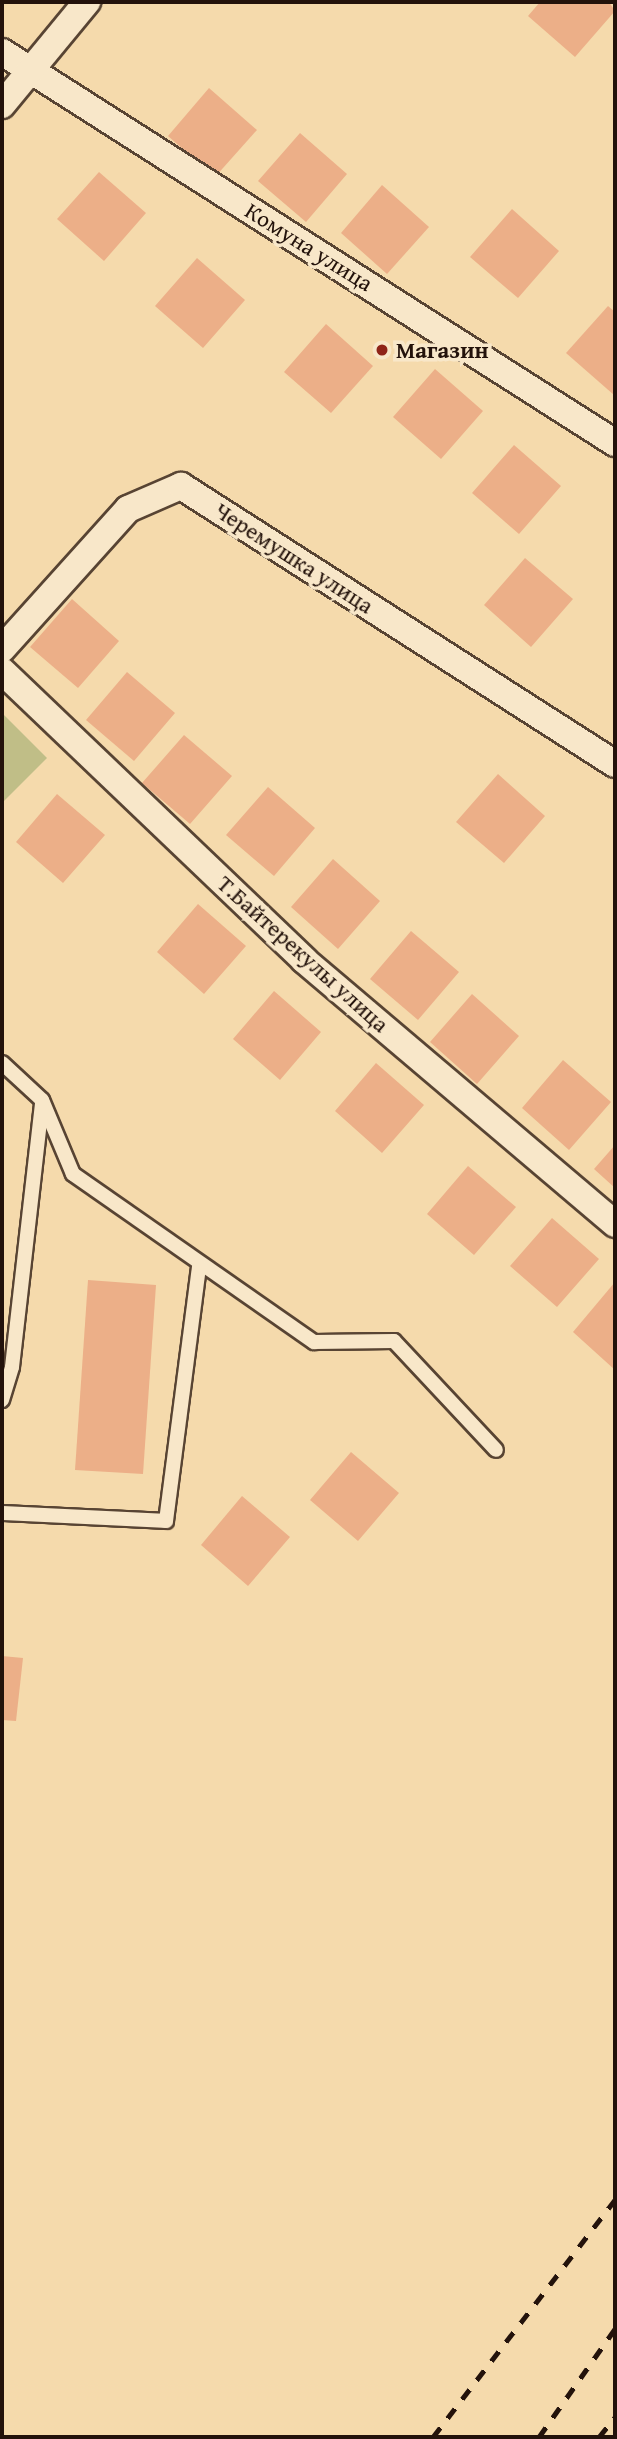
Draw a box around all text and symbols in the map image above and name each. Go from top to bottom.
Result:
street label: Комуна улица [240,197,378,297]
place label: Магазин [396,336,489,364]
marker: Магазин [374,342,390,358]
street label: Черемушка улица [209,496,379,620]
street label: Т.Байтерекулы улица [212,870,394,1038]

